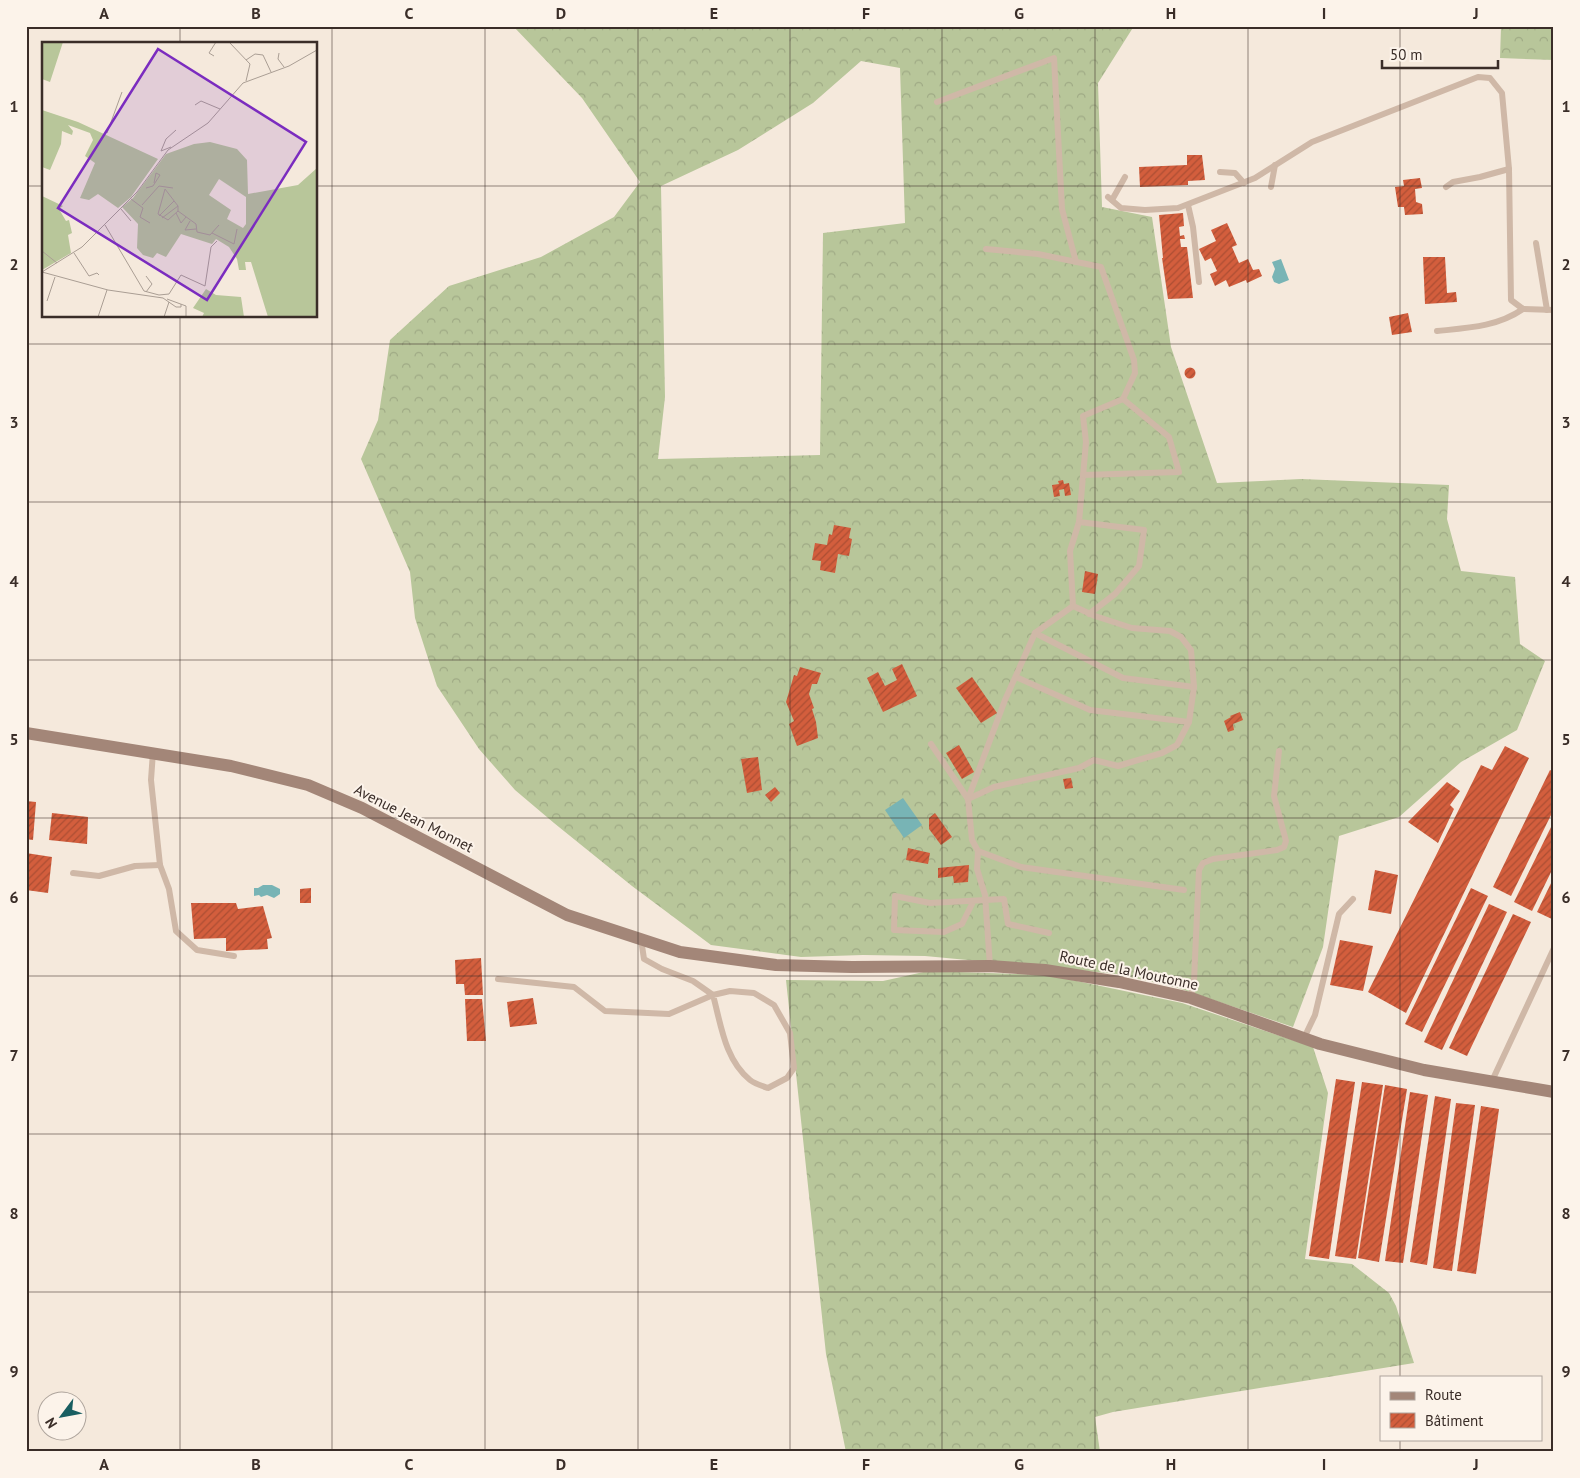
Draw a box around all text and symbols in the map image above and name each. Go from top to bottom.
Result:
text: A [99,3,109,23]
text: B [251,3,261,23]
text: C [405,3,414,23]
text: D [556,3,566,23]
text: E [710,3,718,23]
text: F [862,3,870,23]
text: G [1014,3,1024,23]
text: H [1166,3,1176,23]
text: I [1322,3,1326,23]
text: J [1472,3,1479,23]
scale bar [1382,38,1499,70]
inset map [42,42,318,318]
text: 50 m [1390,45,1423,64]
text: 1 [9,96,19,116]
text: 1 [1561,96,1571,116]
text: 2 [9,254,19,274]
text: 2 [1561,254,1571,274]
text: 3 [9,412,19,432]
text: 3 [1561,412,1571,432]
text: 4 [9,571,19,591]
text: 4 [1561,571,1571,591]
text: 5 [9,729,19,749]
text: 5 [1561,729,1571,749]
street label: Avenue Jean Monnet [351,780,477,856]
text: 6 [9,887,19,907]
text: 6 [1561,887,1571,907]
street label: Route de la Moutonne [1058,946,1200,994]
text: 7 [9,1045,19,1065]
text: 7 [1561,1045,1571,1065]
text: 8 [9,1203,19,1223]
text: 8 [1561,1203,1571,1223]
text: 9 [9,1361,19,1381]
text: 9 [1561,1361,1571,1381]
legend [1380,1376,1542,1440]
text: Route [1425,1385,1462,1404]
north arrow [38,1390,88,1440]
text: Bâtiment [1425,1411,1483,1430]
text: N [41,1414,61,1432]
text: A [99,1454,109,1474]
text: B [251,1454,261,1474]
text: C [405,1454,414,1474]
text: D [556,1454,566,1474]
text: E [710,1454,718,1474]
text: F [862,1454,870,1474]
text: G [1014,1454,1024,1474]
text: H [1166,1454,1176,1474]
text: I [1322,1454,1326,1474]
text: J [1472,1454,1479,1474]

